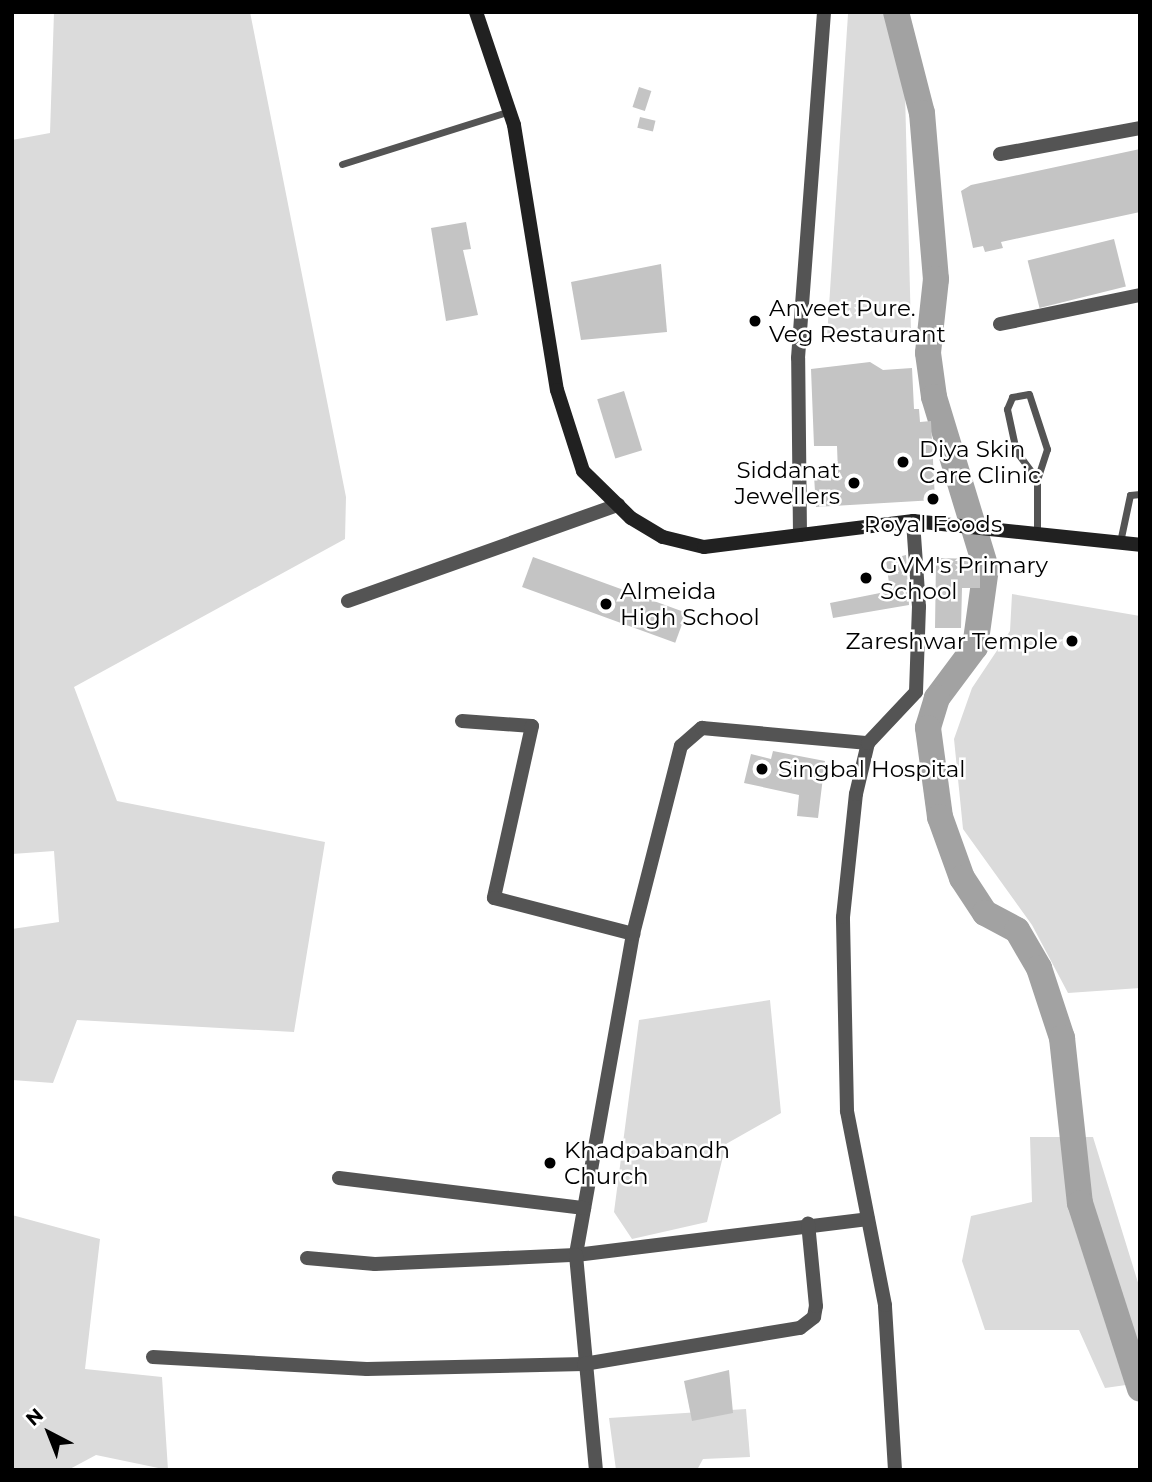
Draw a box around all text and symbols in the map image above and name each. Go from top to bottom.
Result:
place label: Anveet Pure. Veg Restaurant [769,294,946,348]
marker: Anveet Pure. Veg Restaurant [747,313,763,329]
place label: Diya Skin Care Clinic [919,435,1041,489]
marker: Diya Skin Care Clinic [893,452,913,472]
place label: Siddanat Jewellers [734,456,840,510]
marker: Siddanat Jewellers [846,475,862,491]
marker: Royal Foods [925,491,941,507]
place label: Royal Foods [864,510,1002,538]
place label: GVM's Primary School [880,551,1048,605]
marker: GVM's Primary School [858,570,874,586]
place label: Almeida High School [620,577,760,631]
marker: Almeida High School [598,596,614,612]
place label: Zareshwar Temple [846,627,1058,655]
marker: Zareshwar Temple [1064,633,1080,649]
place label: Singbal Hospital [778,755,965,783]
marker: Singbal Hospital [752,759,772,779]
place label: Khadpabandh Church [564,1136,730,1190]
marker: Khadpabandh Church [542,1155,558,1171]
north arrow [14,1398,84,1468]
text: N [21,1403,48,1431]

